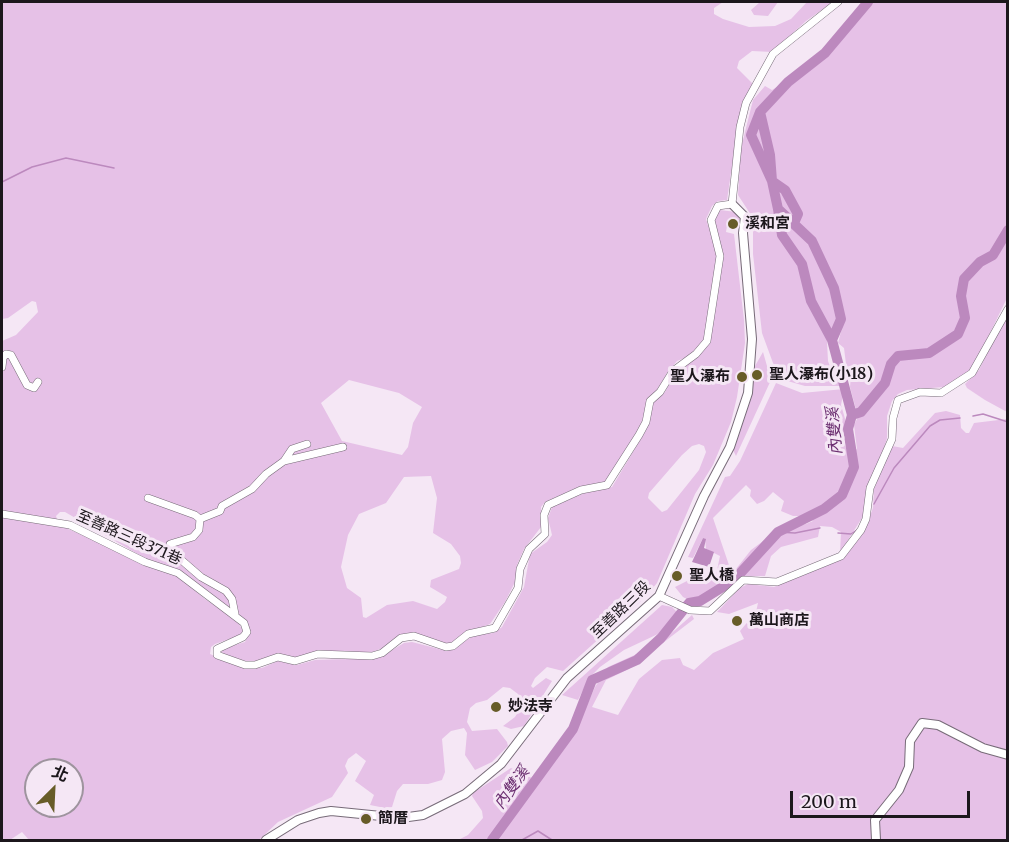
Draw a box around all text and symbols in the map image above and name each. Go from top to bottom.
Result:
place label: 溪和宮 [745,215,790,233]
marker: 溪和宮 [726,217,740,231]
place label: 聖人瀑布(小18) [769,366,873,384]
place label: 聖人瀑布 [670,368,730,386]
marker: 聖人瀑布(小18) [750,368,764,382]
marker: 聖人瀑布 [735,370,749,384]
water label: 內雙溪 [823,406,847,456]
street label: 至善路三段371巷 [74,507,184,569]
place label: 聖人橋 [689,567,734,585]
marker: 聖人橋 [670,569,684,583]
street label: 至善路三段 [588,577,654,643]
place label: 萬山商店 [749,612,809,630]
marker: 萬山商店 [730,614,744,628]
place label: 妙法寺 [508,698,553,716]
marker: 妙法寺 [489,700,503,714]
north arrow [24,758,84,818]
text: 北 [49,761,72,786]
water label: 內雙溪 [490,763,534,813]
scale bar [793,779,973,817]
text: 200 m [801,790,857,813]
place label: 簡厝 [378,810,408,828]
marker: 簡厝 [359,812,373,826]

